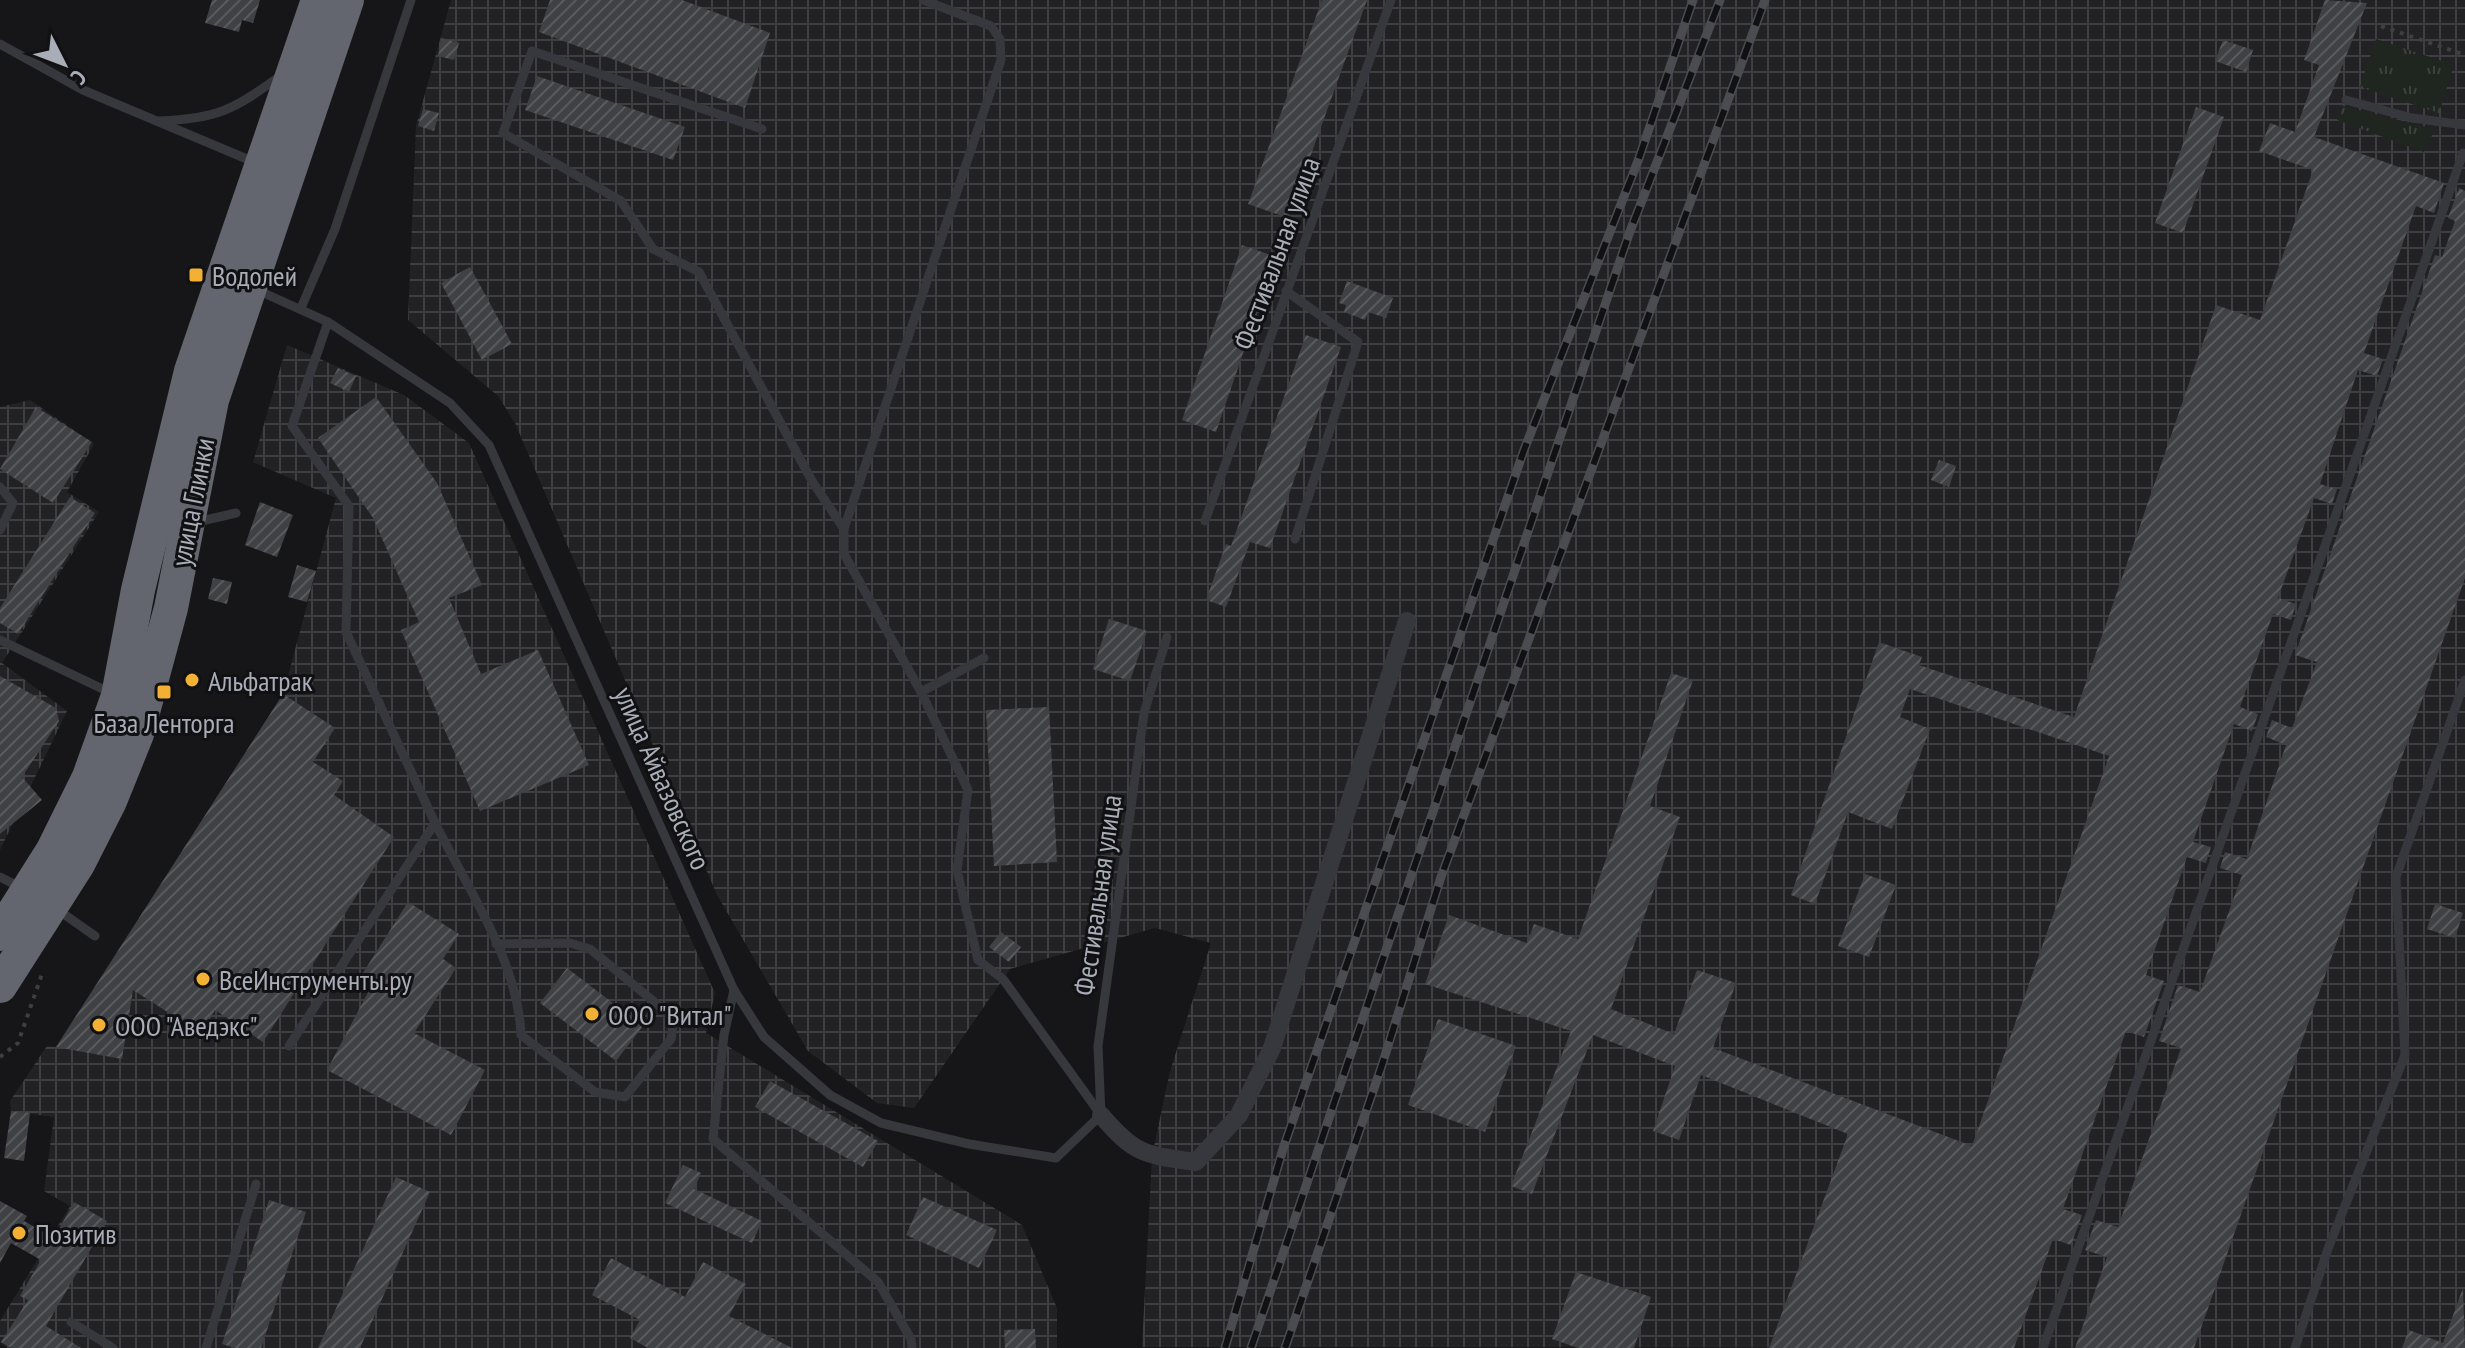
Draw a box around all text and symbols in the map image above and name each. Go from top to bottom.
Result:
north arrow [24,24,104,104]
text: С [65,64,93,90]
street label: Фестивальная улица [1224,152,1328,354]
place label: Водолей [212,257,297,294]
marker: Водолей [187,266,205,284]
street label: улица Глинки [161,435,223,569]
place label: Альфатрак [208,662,313,699]
marker: Альфатрак [183,671,201,689]
street label: улица Айвазовского [606,681,720,875]
marker: База Ленторга [155,683,173,701]
place label: База Ленторга [94,704,234,741]
street label: Фестивальная улица [1065,792,1129,998]
place label: ВсеИнструменты.ру [219,961,412,998]
marker: ВсеИнструменты.ру [194,970,212,988]
place label: ООО "Витал" [608,996,732,1033]
marker: ООО "Витал" [583,1005,601,1023]
place label: ООО "Аведэкс" [115,1007,257,1044]
marker: ООО "Аведэкс" [90,1016,108,1034]
place label: Позитив [35,1215,116,1252]
marker: Позитив [10,1224,28,1242]

